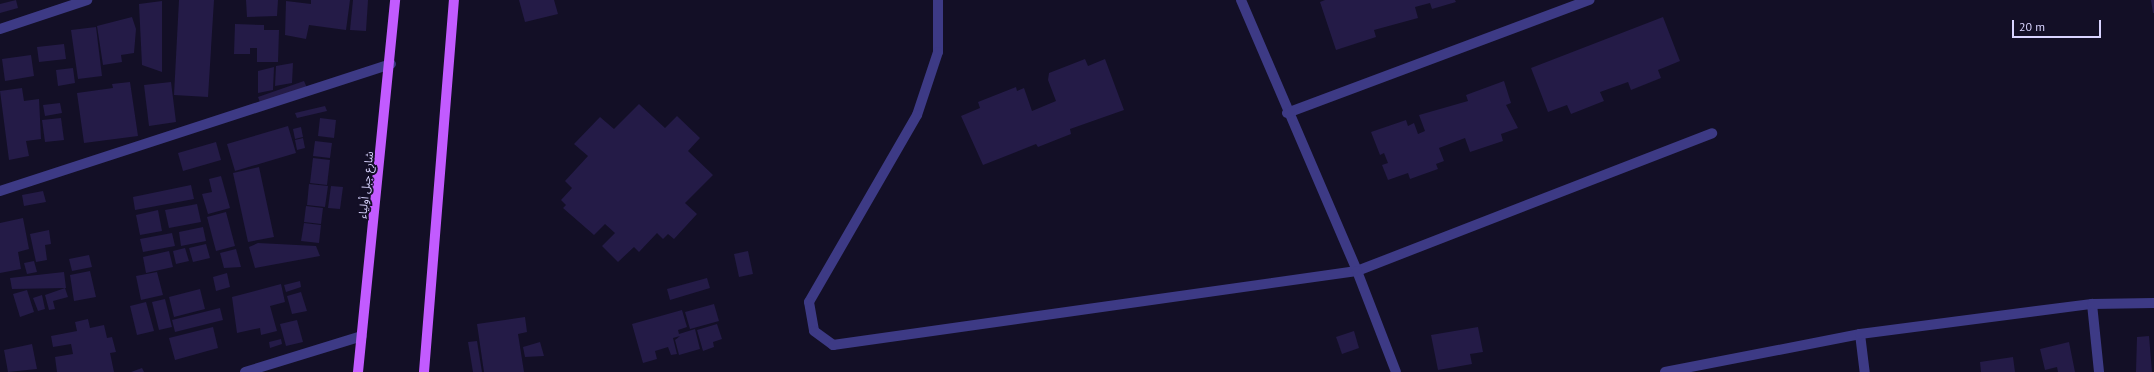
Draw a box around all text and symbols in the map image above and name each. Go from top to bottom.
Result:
scale bar [2014,12,2103,38]
text: 20 m [2019,19,2045,34]
street label: شارع جبل أولياء [356,151,376,219]

